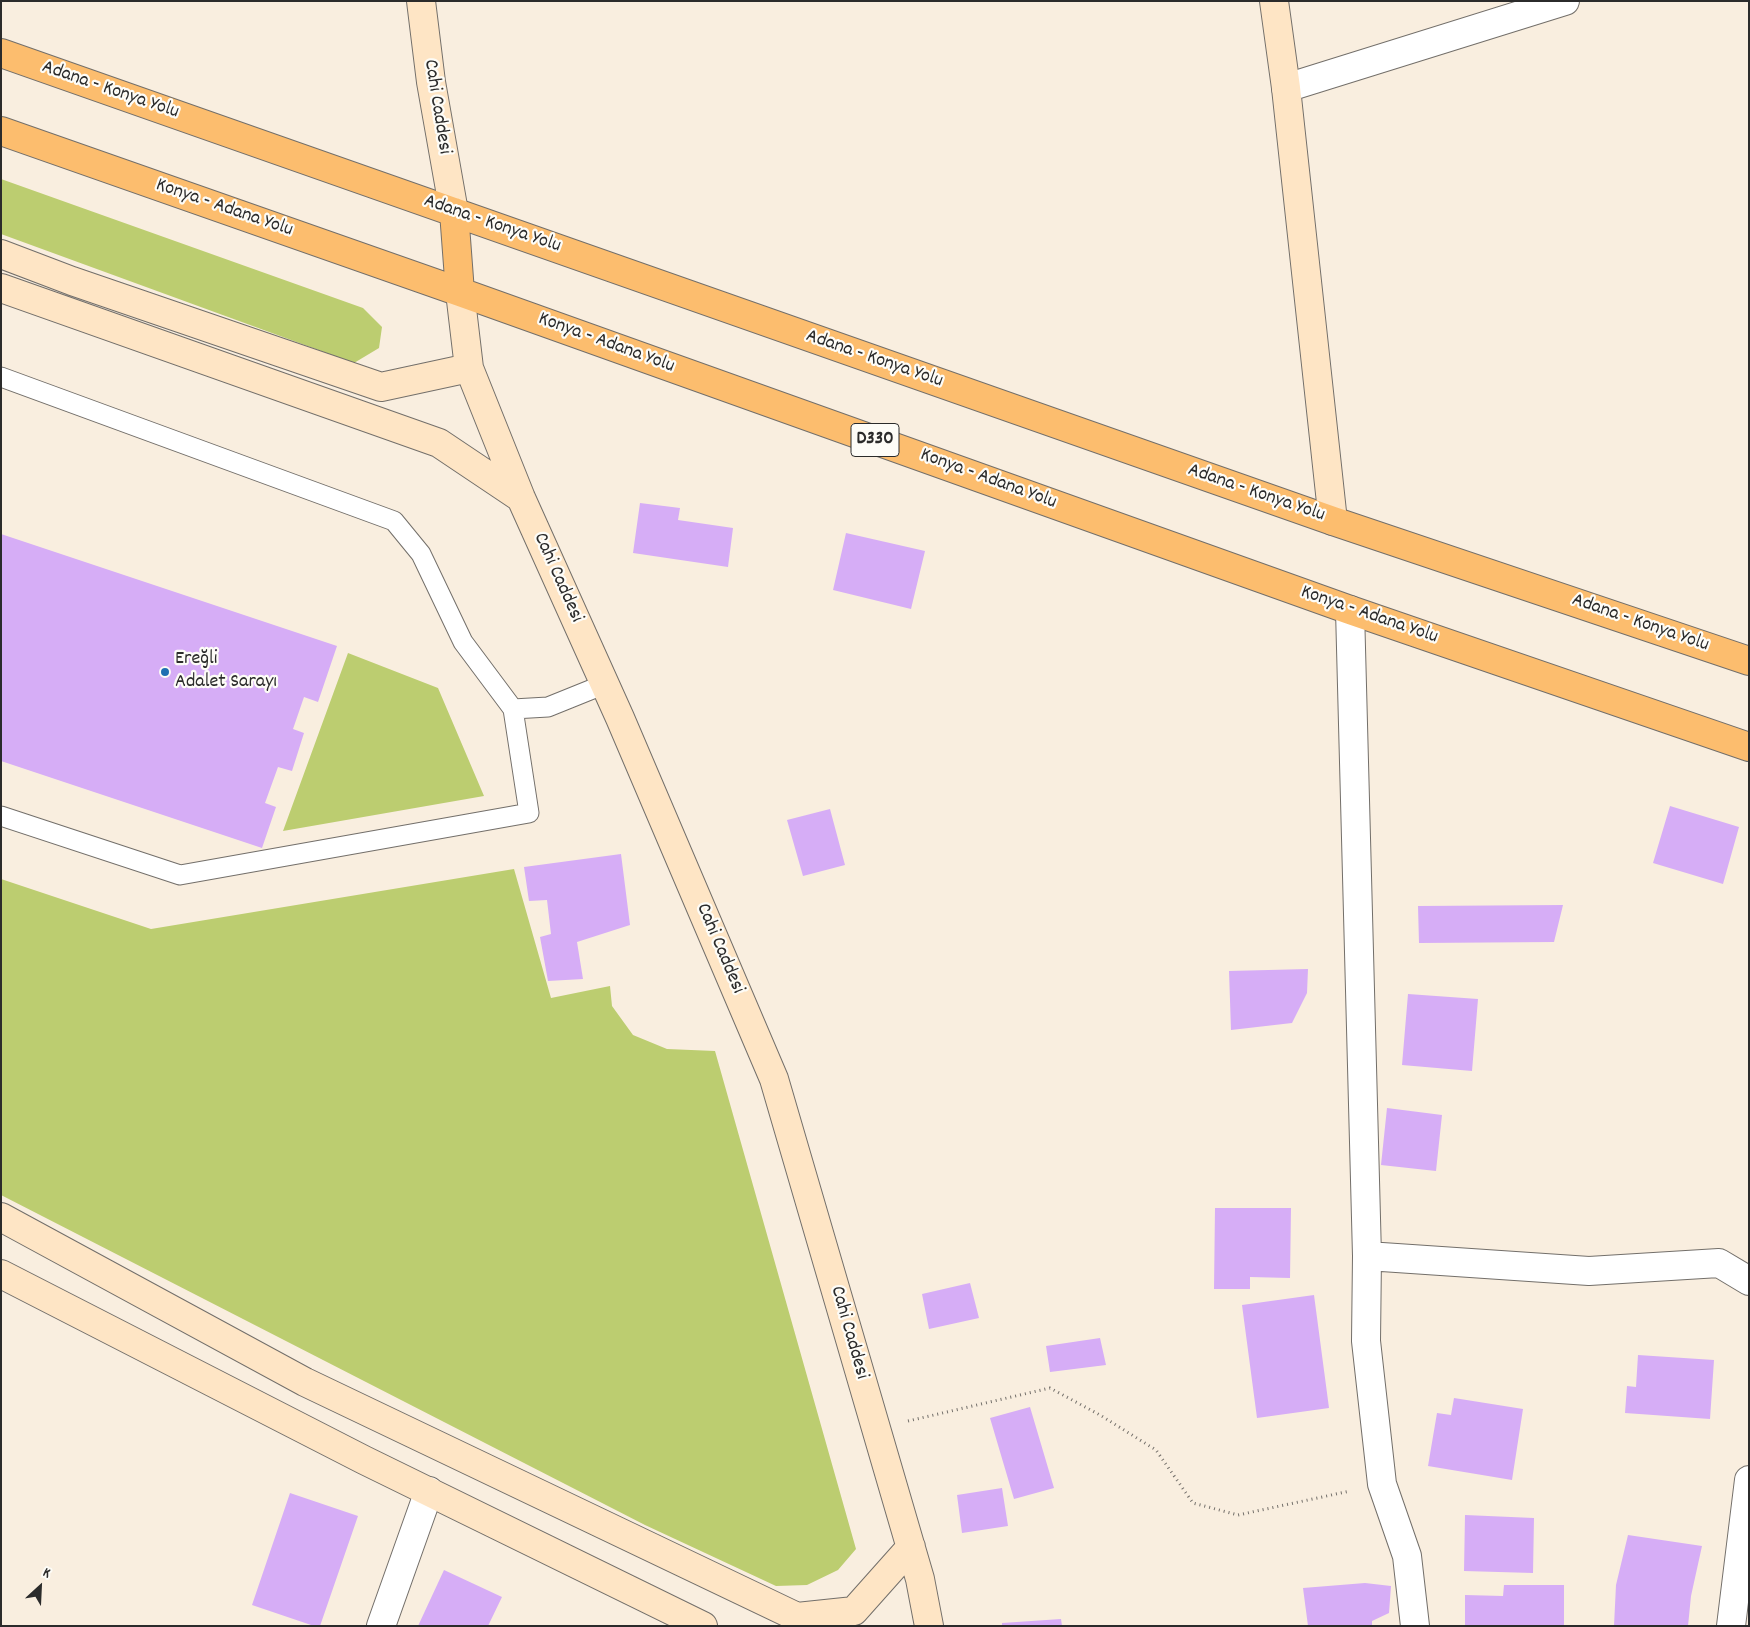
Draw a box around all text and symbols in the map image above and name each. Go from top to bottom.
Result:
street label: Adana - Konya Yolu [38,56,182,126]
street label: Cahi Caddesi [417,58,455,156]
street label: Konya - Adana Yolu [152,174,296,244]
street label: Adana - Konya Yolu [420,190,564,260]
street label: Konya - Adana Yolu [535,308,677,380]
street label: Adana - Konya Yolu [802,325,946,395]
road number: D330 [851,424,899,456]
street label: Konya - Adana Yolu [917,444,1059,516]
street label: Adana - Konya Yolu [1184,459,1328,529]
street label: Cahi Caddesi [527,529,587,627]
street label: Konya - Adana Yolu [1297,581,1441,651]
street label: Adana - Konya Yolu [1568,589,1712,659]
place label: Ereğli Adalet Sarayı [175,648,277,695]
marker: Ereğli Adalet Sarayı [159,666,171,678]
street label: Cahi Caddesi [689,900,749,998]
street label: Cahi Caddesi [823,1284,873,1382]
north arrow [15,1562,65,1612]
text: K [39,1563,53,1584]

